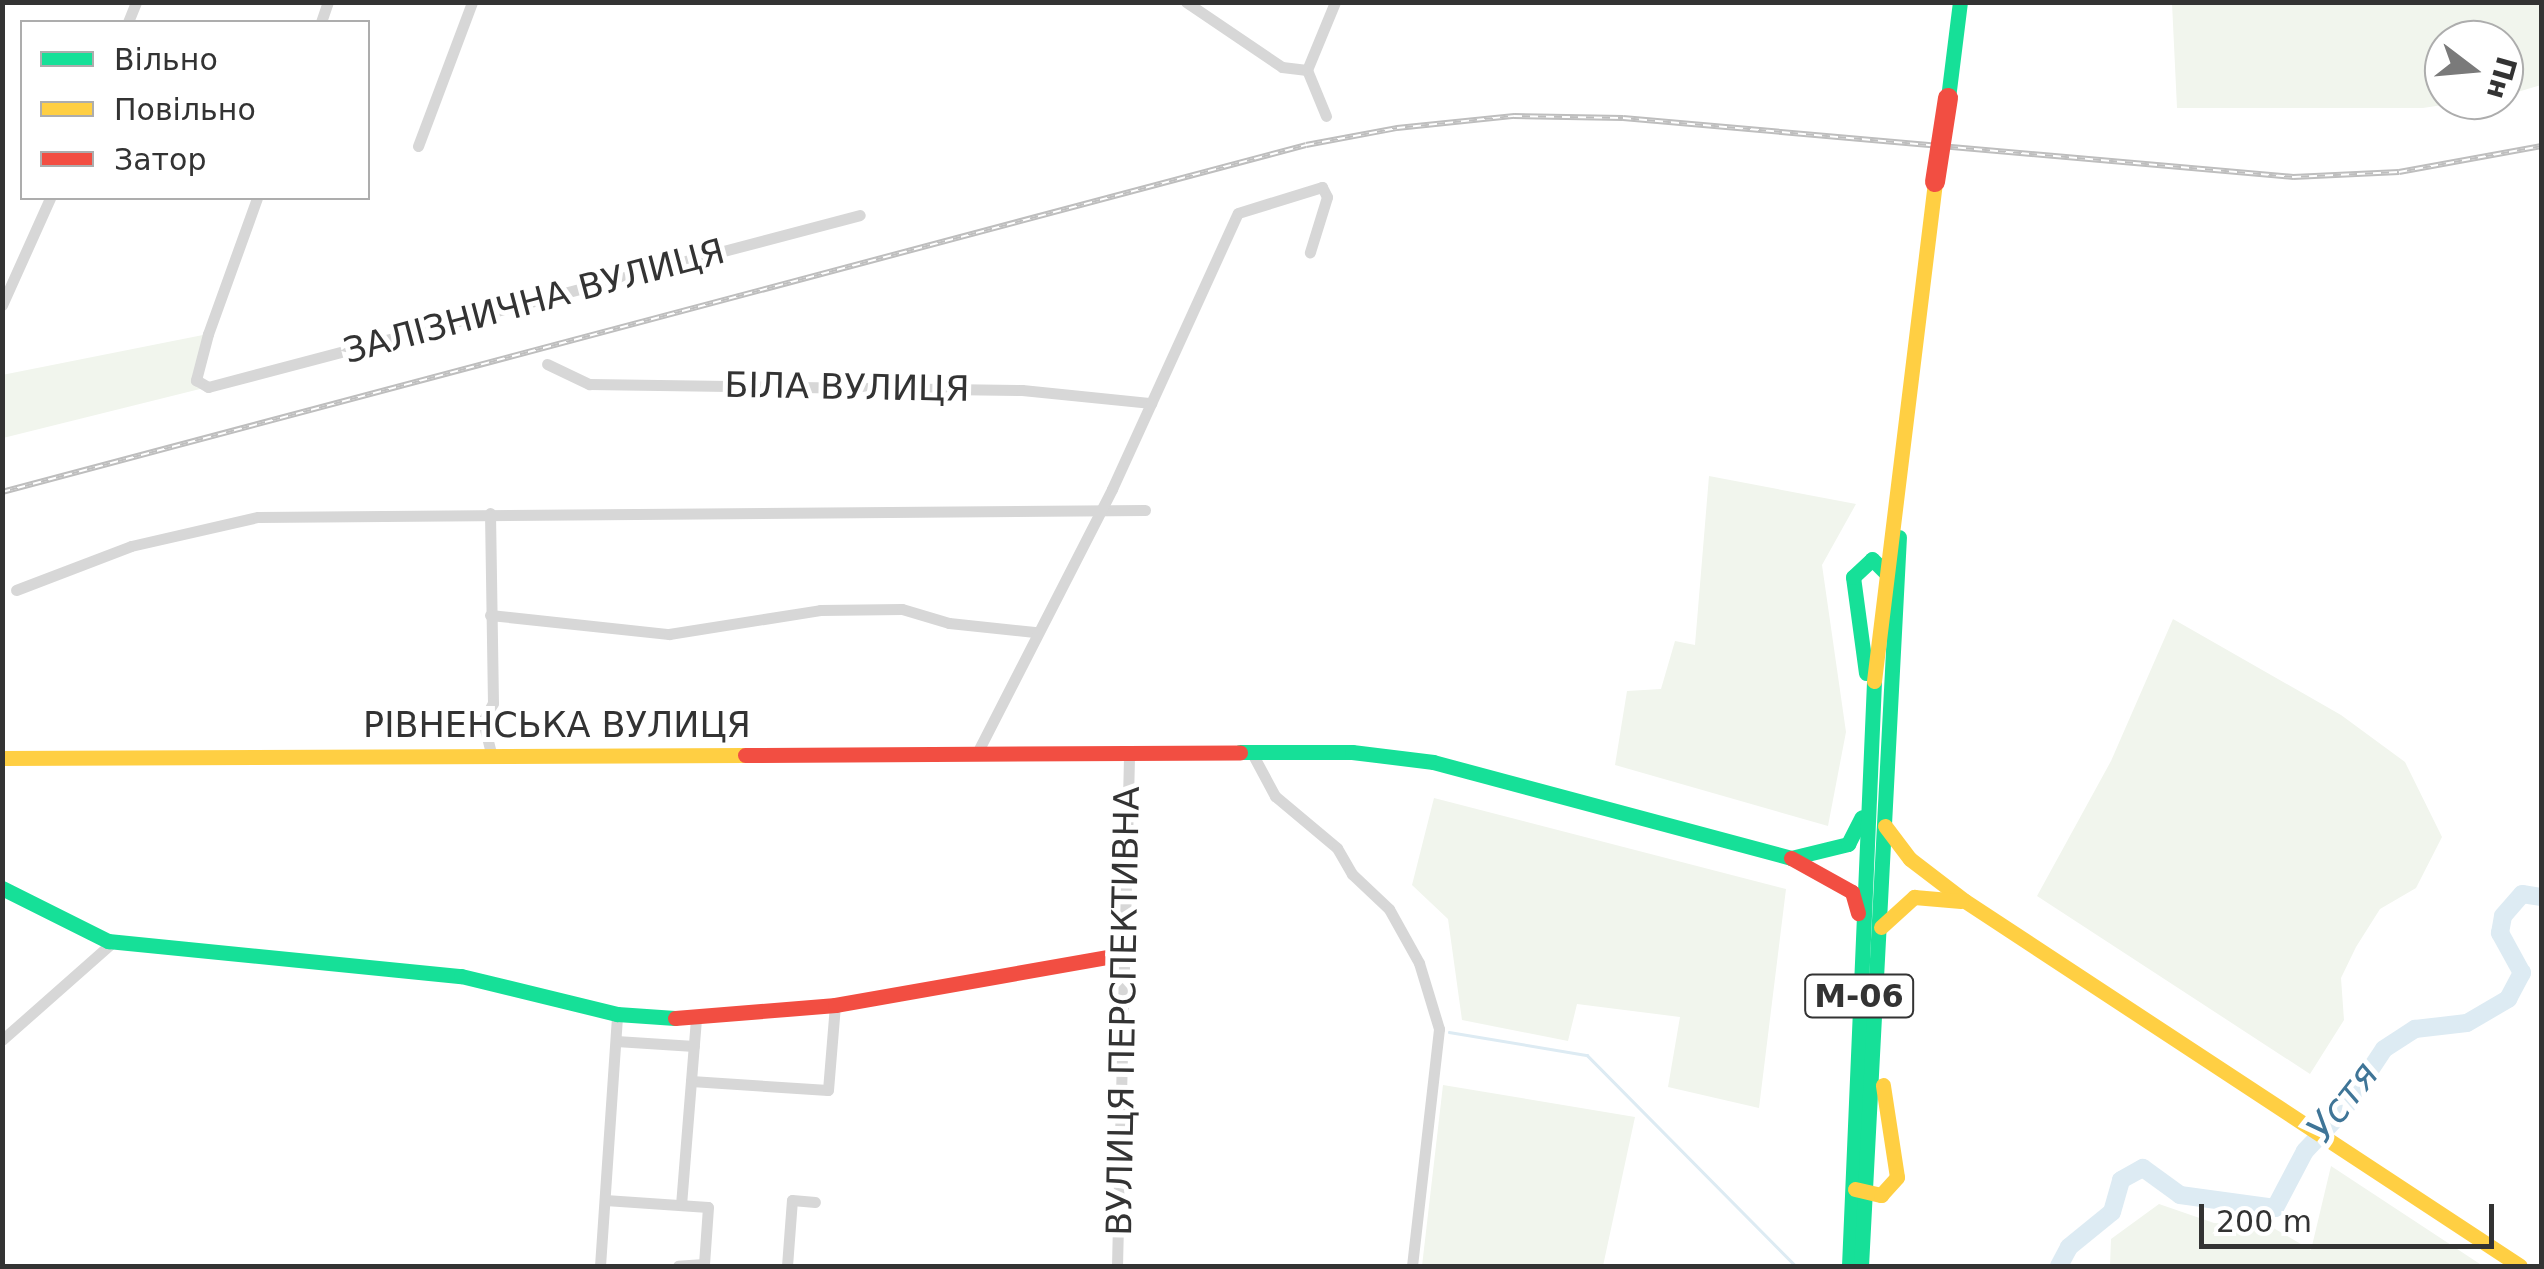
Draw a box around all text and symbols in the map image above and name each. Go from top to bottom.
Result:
legend [20,20,370,200]
north arrow [2424,20,2524,120]
text: Вільно [114,42,218,77]
text: Пн [2480,53,2523,103]
text: Повільно [114,92,256,127]
text: Затор [114,142,207,177]
street label: ЗАЛІЗНИЧНА ВУЛИЦЯ [339,230,729,372]
street label: БІЛА ВУЛИЦЯ [724,364,970,410]
street label: РІВНЕНСЬКА ВУЛИЦЯ [363,704,751,746]
street label: ВУЛИЦЯ ПЕРСПЕКТИВНА [1098,786,1148,1236]
road number: М-06 [1804,969,1914,1023]
water label: Устя [2298,1053,2388,1151]
scale bar [2204,1184,2499,1246]
text: 200 m [2216,1204,2312,1239]

